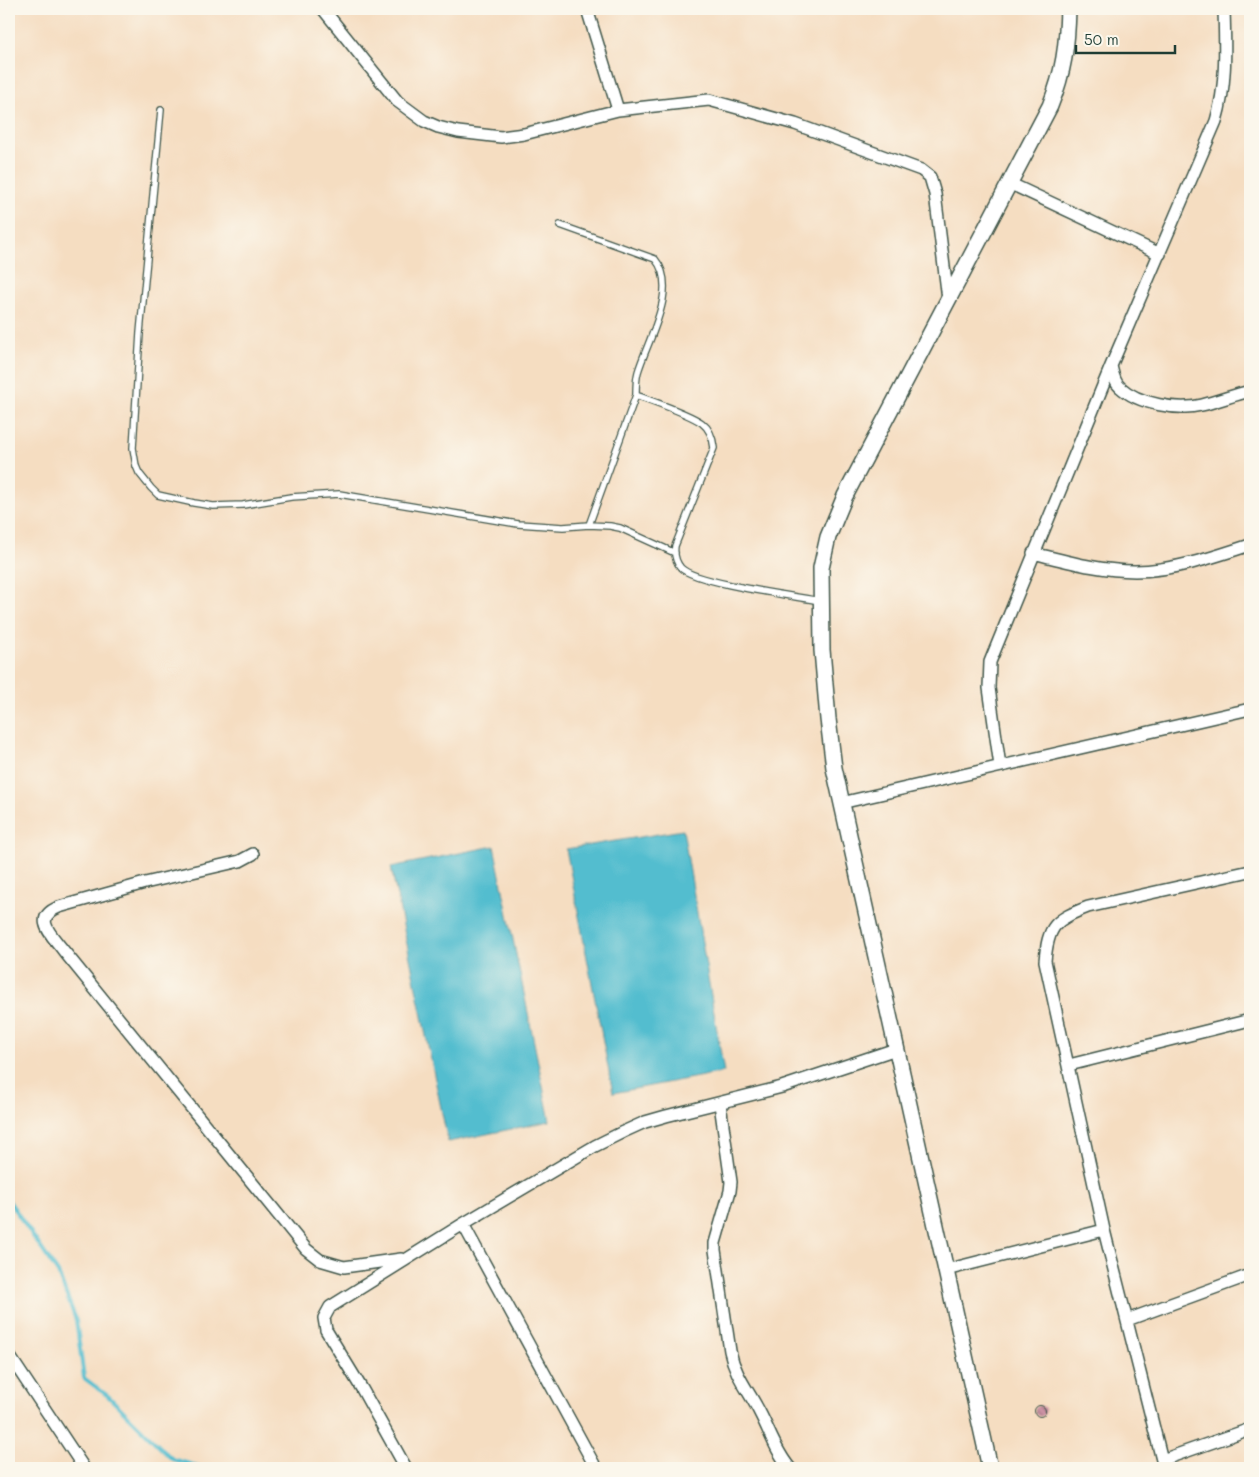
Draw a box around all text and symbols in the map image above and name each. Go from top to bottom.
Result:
scale bar [1076,22,1175,54]
text: 50 m [1084,29,1119,49]

